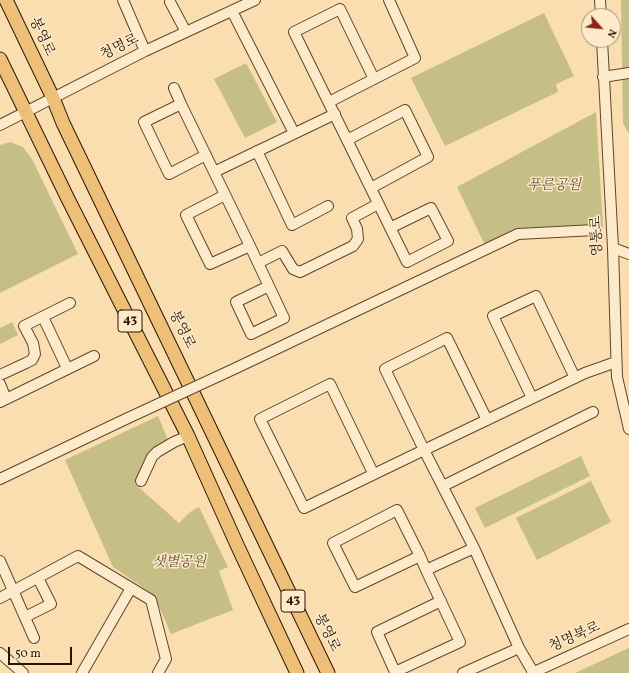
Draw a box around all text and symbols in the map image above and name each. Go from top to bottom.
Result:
north arrow [581,8,621,48]
street label: 봉영로 [25,15,57,59]
text: N [603,26,620,40]
street label: 청명로 [98,31,142,65]
park label: 푸른공원 [527,178,581,194]
street label: 영통로 [589,215,607,257]
street label: 봉영로 [165,308,197,352]
road number: 43 [118,310,142,332]
park label: 샛별공원 [152,555,206,571]
road number: 43 [281,590,305,612]
street label: 봉영로 [310,611,342,655]
street label: 청명북로 [547,619,603,657]
scale bar [10,639,74,665]
text: 50 m [15,646,41,662]

